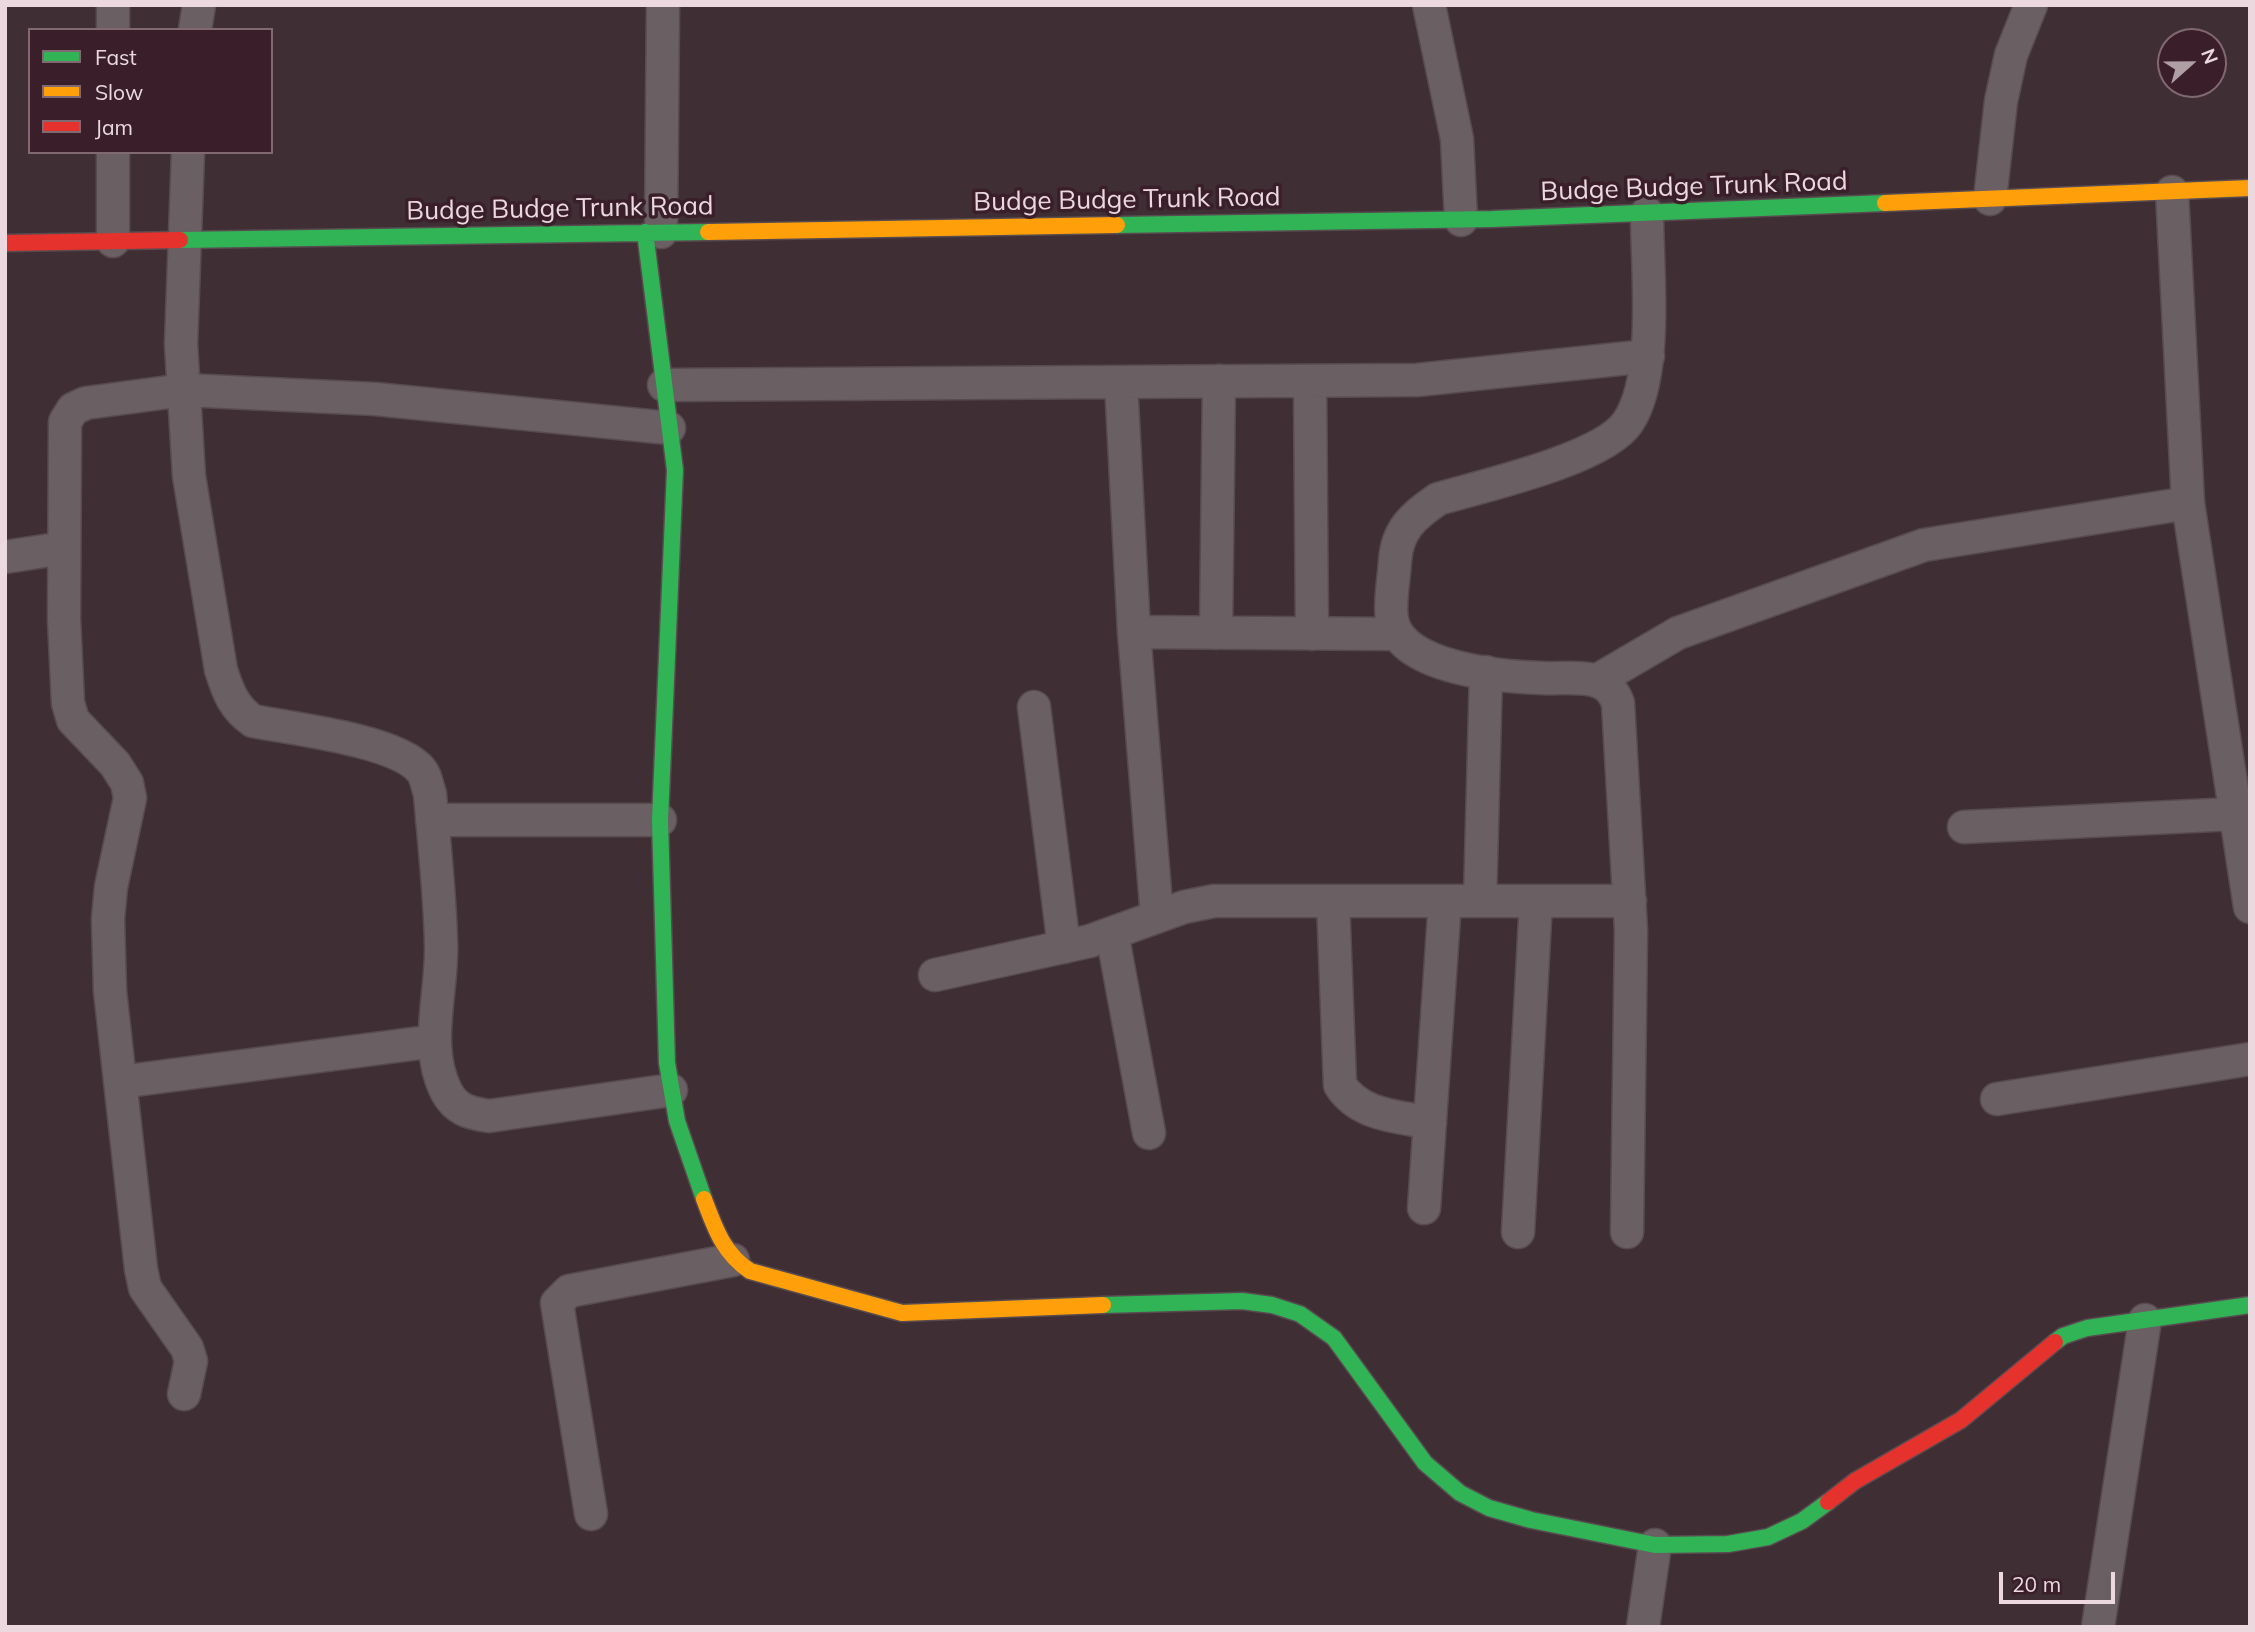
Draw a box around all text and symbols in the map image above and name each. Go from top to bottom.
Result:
legend [28,28,273,154]
north arrow [2157,28,2227,98]
text: Fast [95,44,137,70]
text: N [2196,45,2224,67]
text: Slow [95,79,143,105]
text: Jam [95,114,133,140]
street label: Budge Budge Trunk Road [1540,166,1848,208]
street label: Budge Budge Trunk Road [973,182,1281,218]
street label: Budge Budge Trunk Road [406,191,714,227]
scale bar [2003,1558,2118,1602]
text: 20 m [2012,1571,2061,1597]

